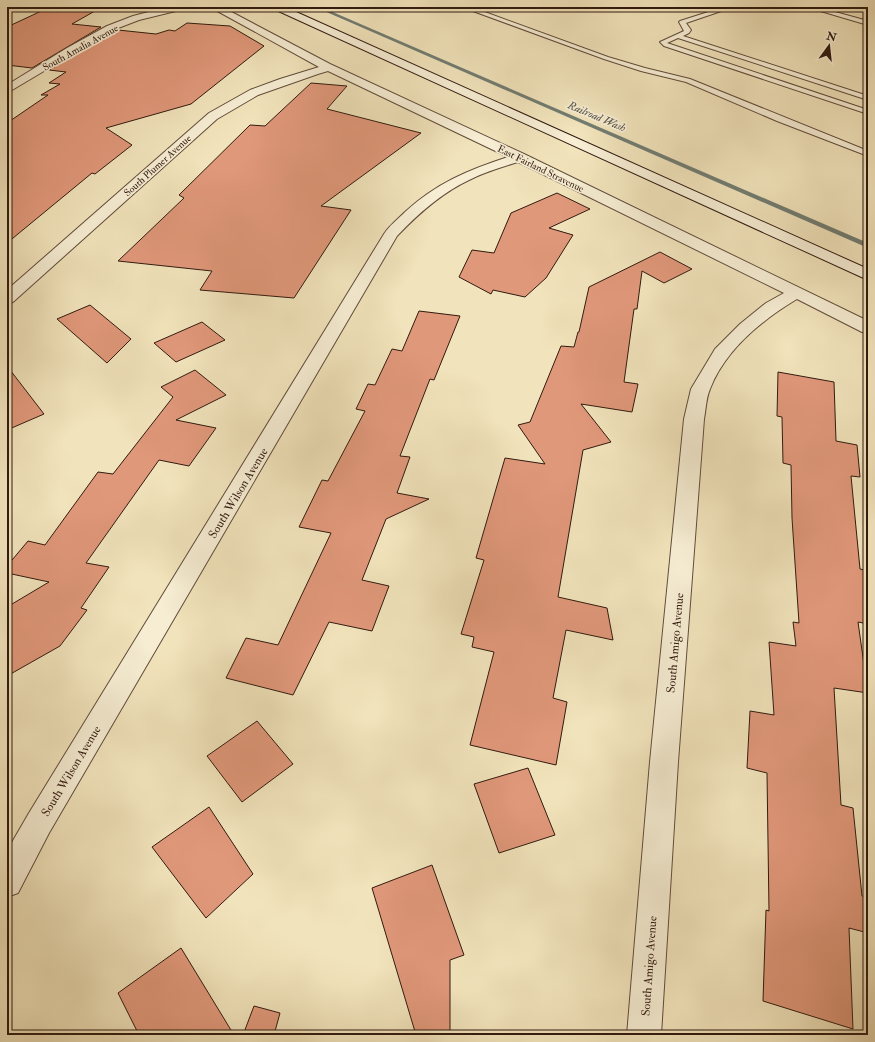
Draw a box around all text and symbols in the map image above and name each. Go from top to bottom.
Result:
street label: South Amalia Avenue [41,22,120,74]
north arrow [809,26,849,66]
text: N [824,29,839,45]
water label: Railroad Wash [565,98,628,135]
street label: South Plumer Avenue [122,132,194,199]
street label: East Fairland Stravenue [495,143,586,195]
street label: South Wilson Avenue [205,445,271,541]
street label: South Amigo Avenue [664,592,687,694]
street label: South Wilson Avenue [38,723,104,819]
street label: South Amigo Avenue [639,915,660,1017]

